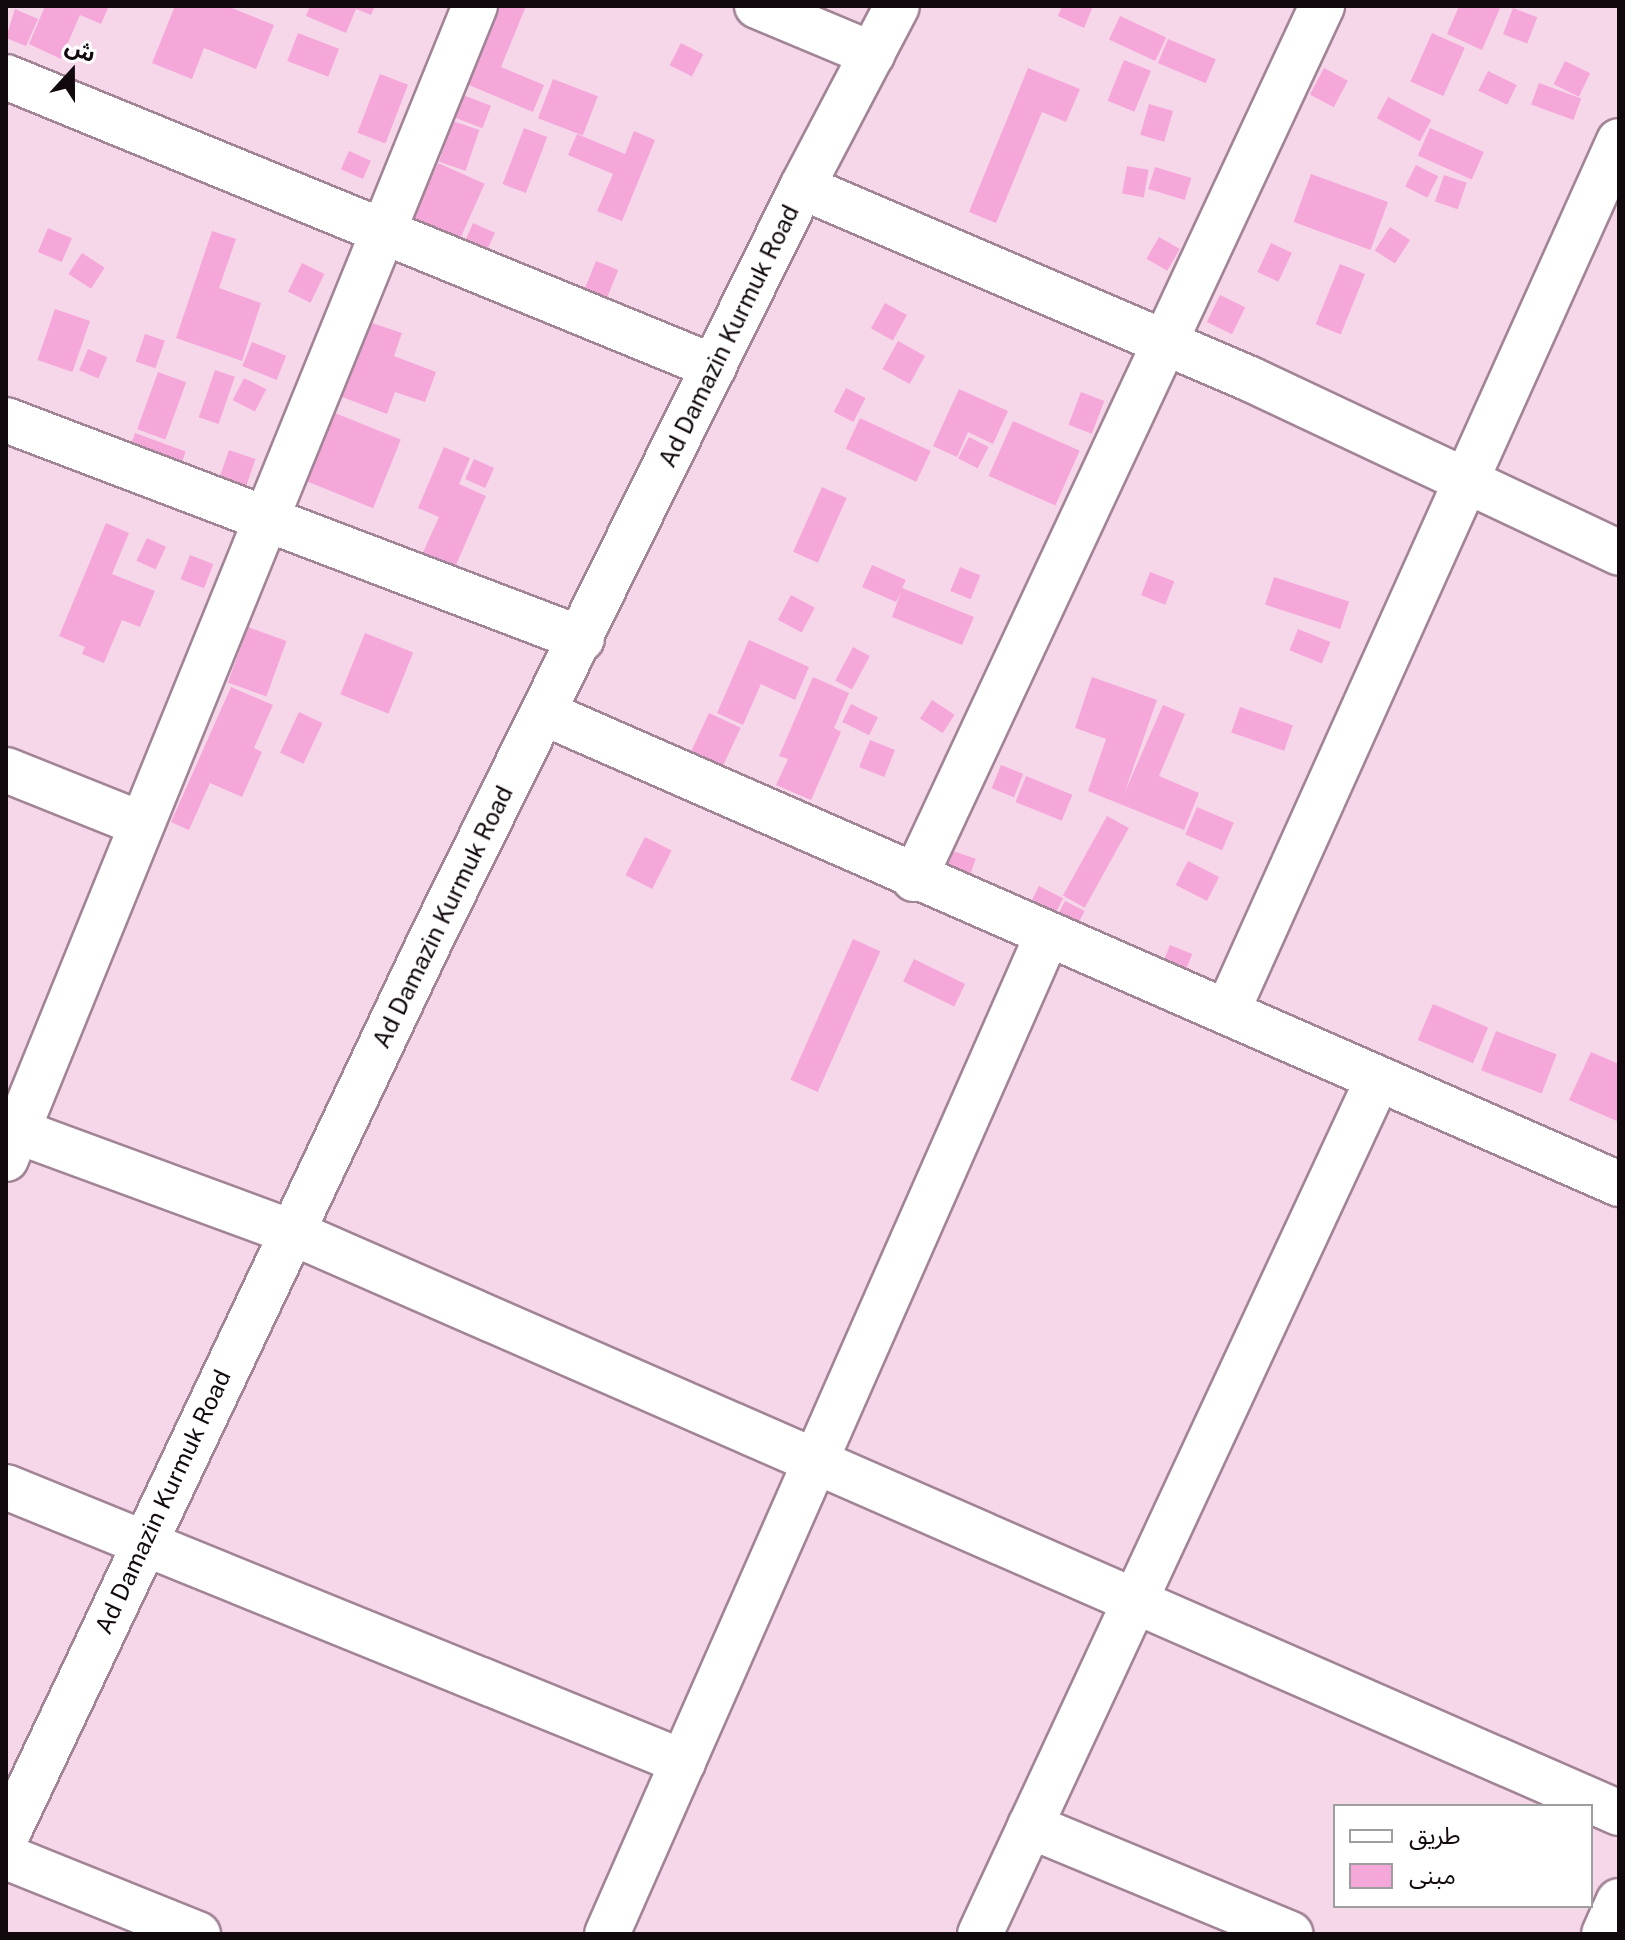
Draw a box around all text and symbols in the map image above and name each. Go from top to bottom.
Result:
north arrow [32,32,112,112]
text: ش [62,32,99,67]
street label: Ad Damazin Kurmuk Road [653,200,805,472]
street label: Ad Damazin Kurmuk Road [367,781,519,1053]
street label: Ad Damazin Kurmuk Road [89,1365,237,1639]
legend [1333,1804,1593,1908]
text: طريق [1409,1821,1461,1849]
text: مبنى [1409,1861,1456,1889]

